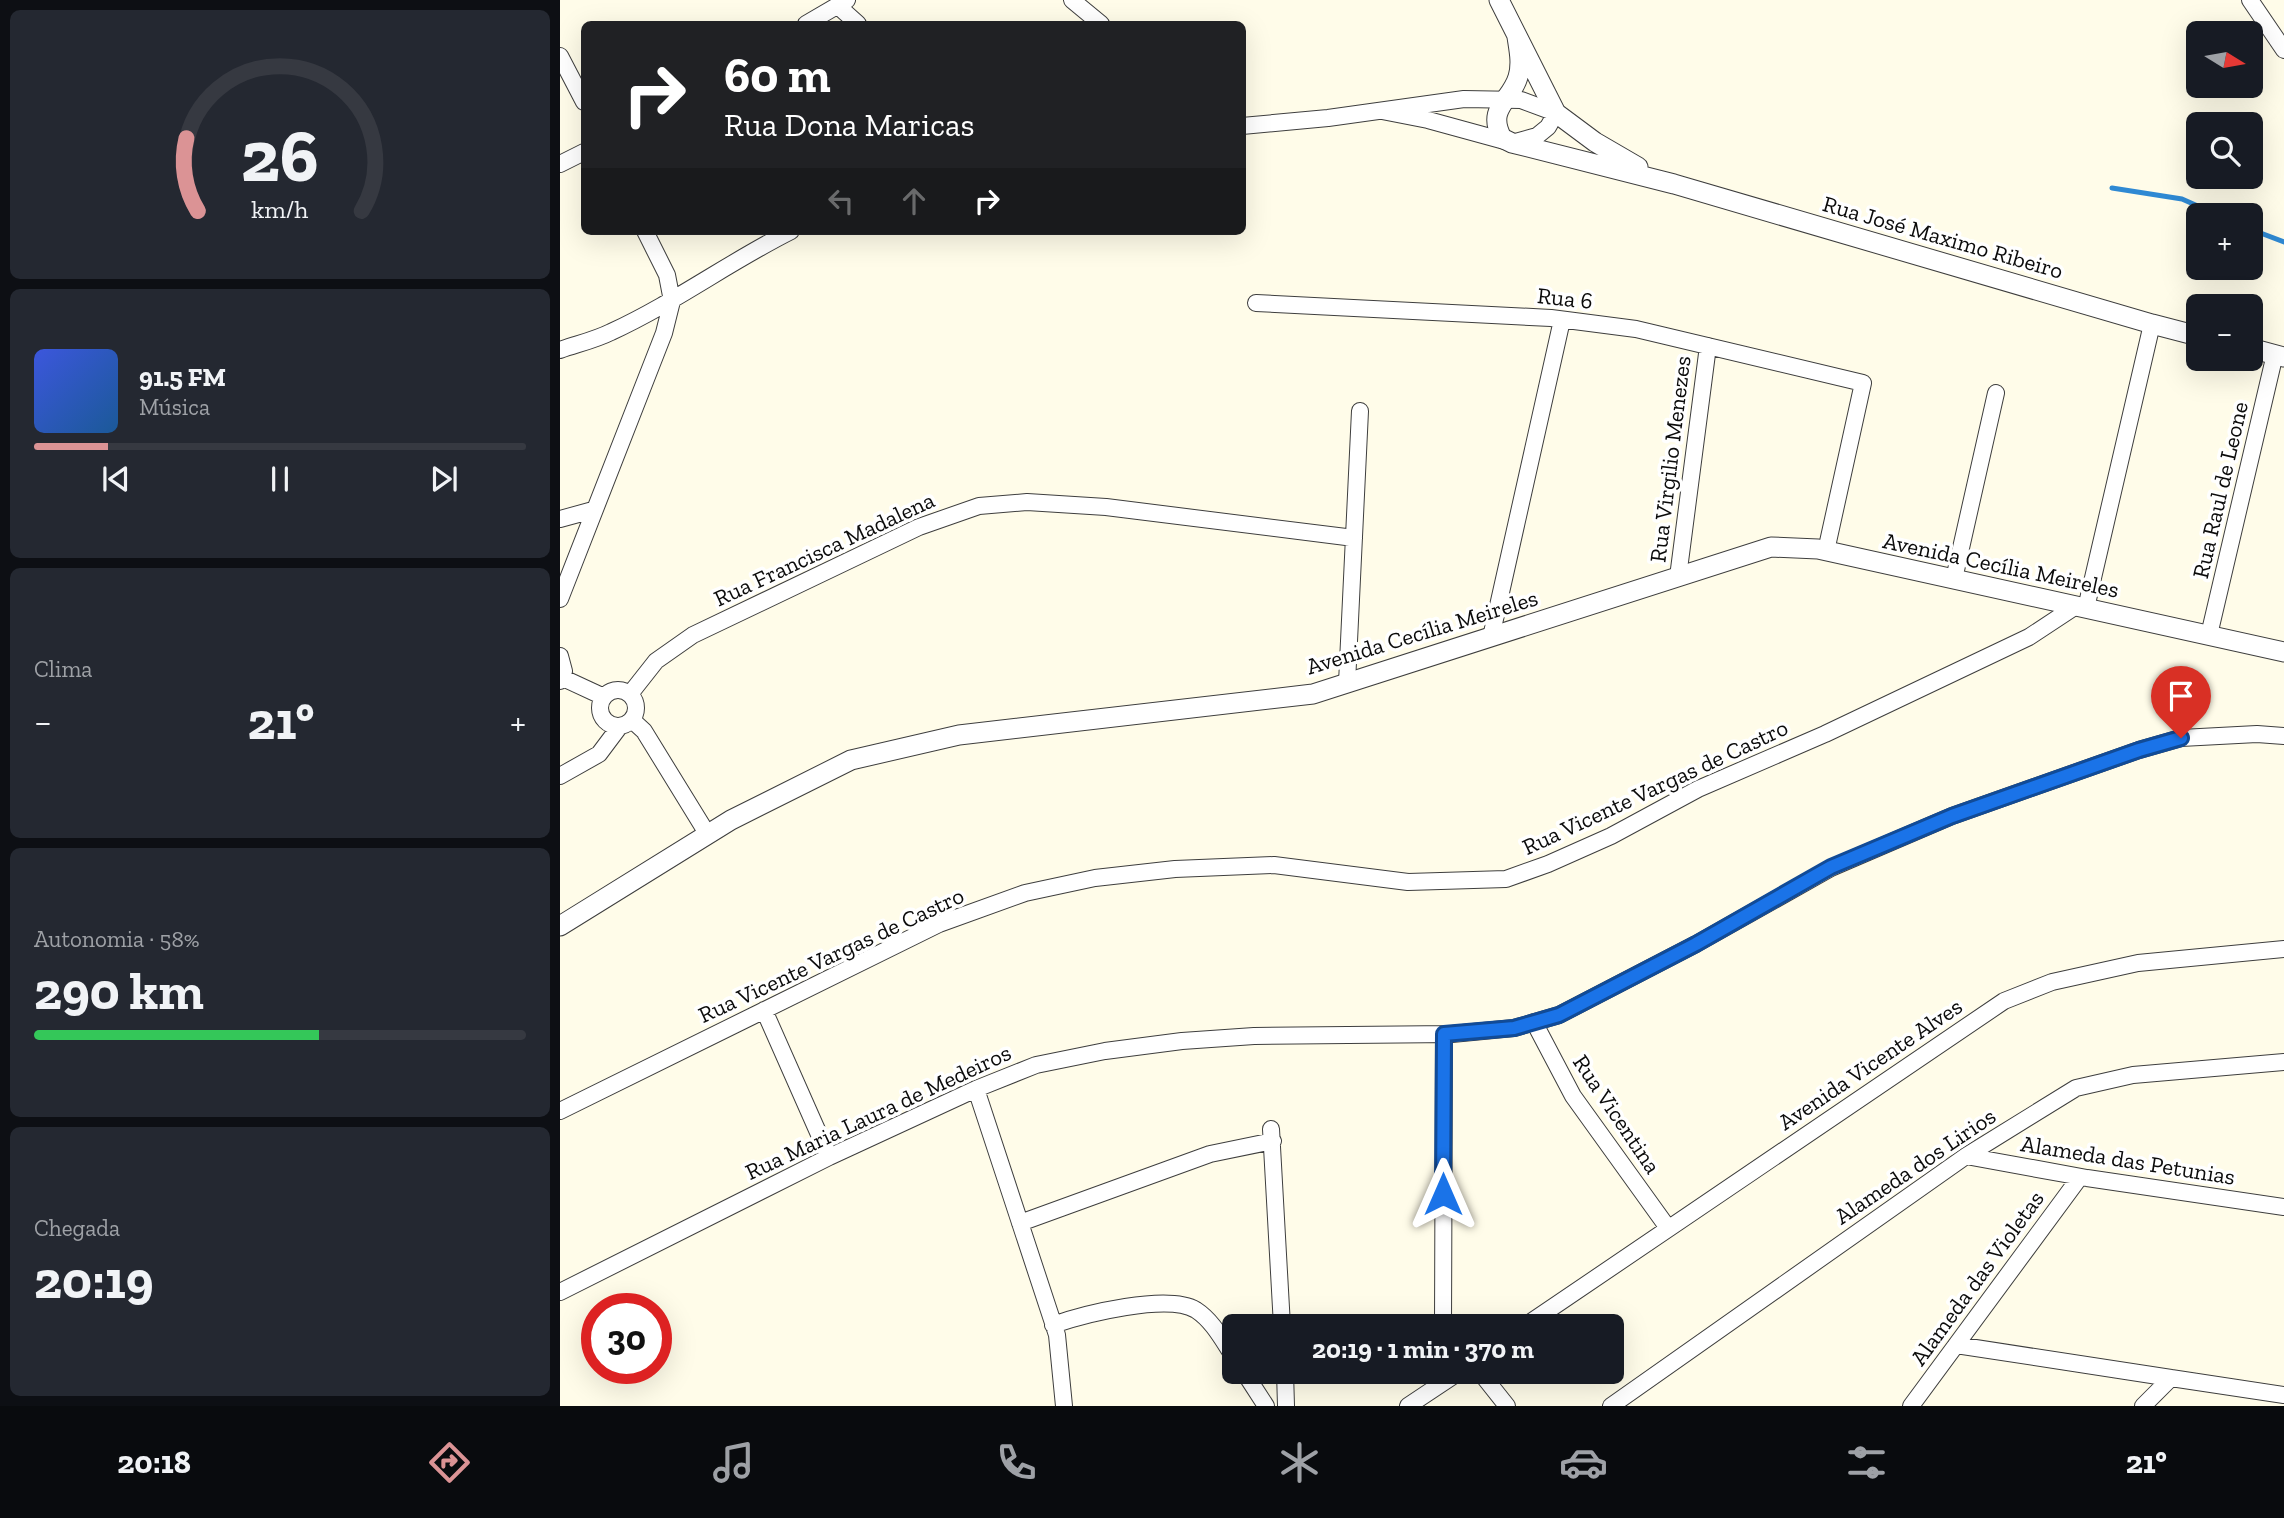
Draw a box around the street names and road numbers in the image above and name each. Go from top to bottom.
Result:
street label: Rua José Maximo Ribeiro [1820,189,2066,285]
street label: Rua 6 [1536,281,1594,315]
street label: Rua Virgilio Menezes [1643,354,1697,564]
street label: Rua Raul de Leone [2186,399,2254,581]
street label: Rua Francisca Madalena [709,486,939,612]
street label: Avenida Cecília Meireles [1880,526,2122,604]
street label: Avenida Cecília Meireles [1303,583,1541,681]
street label: Rua Vicente Vargas de Castro [1518,713,1792,861]
street label: Rua Vicente Vargas de Castro [694,881,968,1029]
street label: Avenida Vicente Alves [1773,992,1967,1136]
street label: Rua Maria Laura de Medeiros [741,1038,1015,1186]
street label: Rua Vicentina [1567,1049,1667,1179]
street label: Alameda dos Lirios [1829,1102,2001,1230]
street label: Alameda das Petunias [2019,1129,2237,1191]
street label: Alameda das Violetas [1904,1185,2050,1371]

